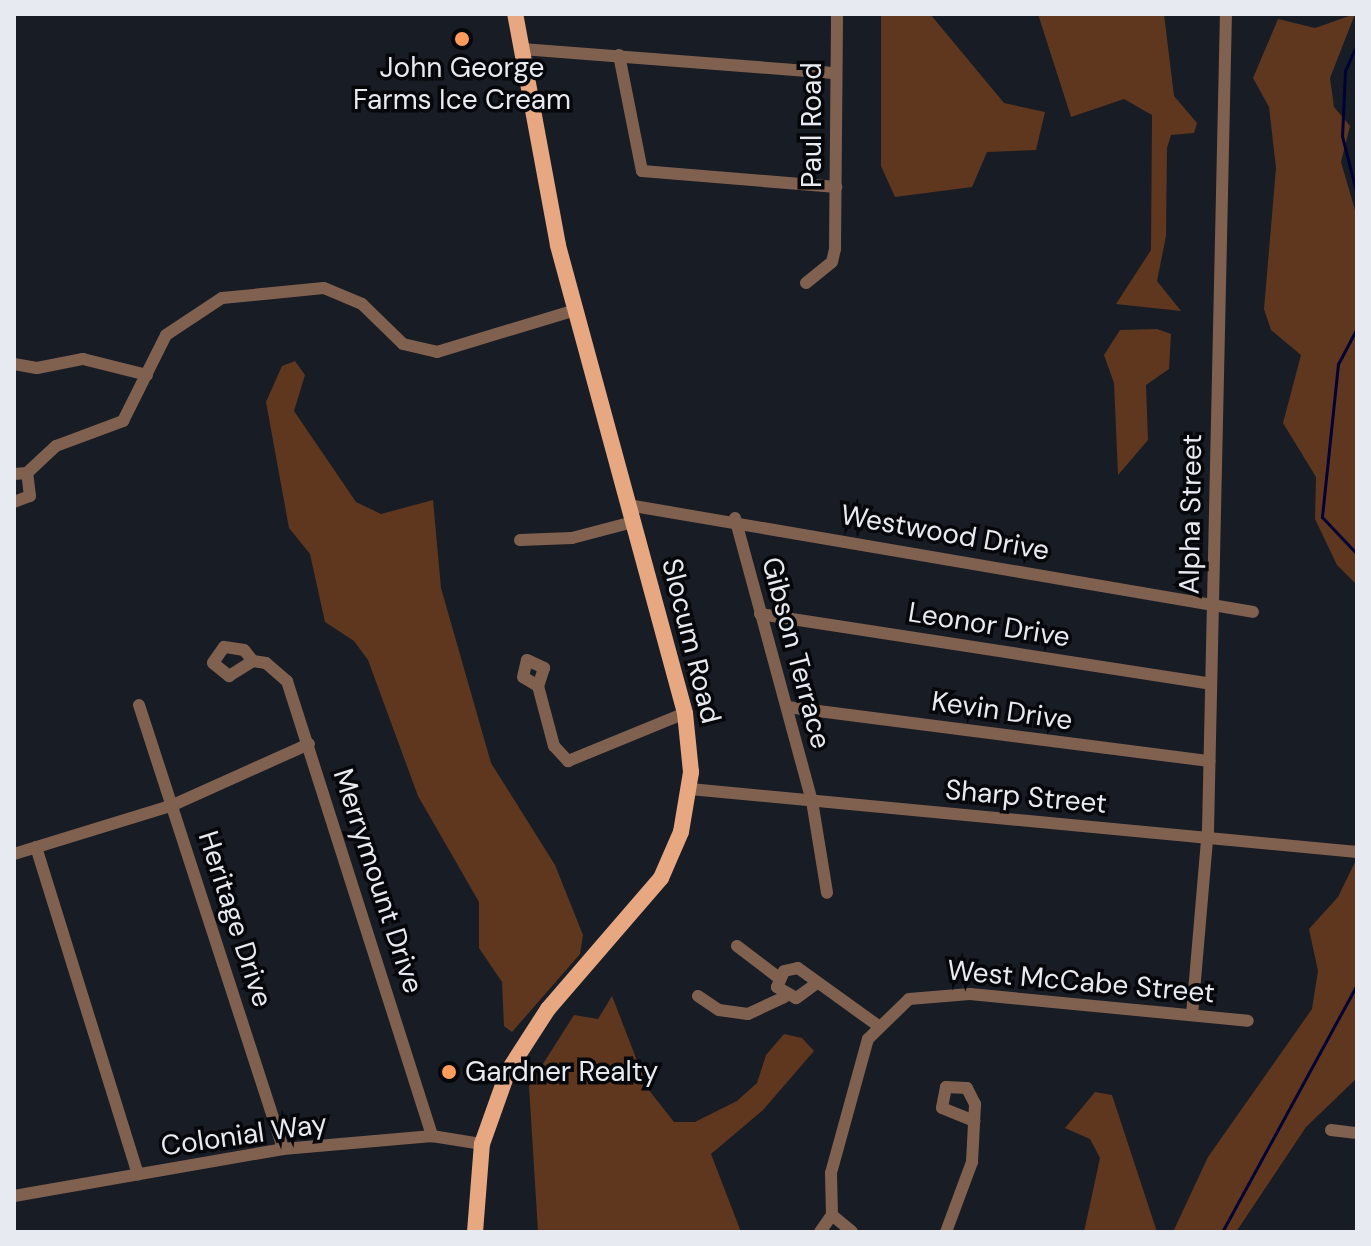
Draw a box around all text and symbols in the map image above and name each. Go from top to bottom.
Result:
marker: John George Farms Ice Cream [453,30,471,48]
place label: John George Farms Ice Cream [353,51,571,117]
street label: Paul Road [795,62,829,188]
street label: Alpha Street [1173,433,1209,595]
street label: Westwood Drive [838,498,1052,568]
street label: Gibson Terrace [754,554,838,752]
street label: Slocum Road [654,555,728,727]
street label: Leonor Drive [906,596,1072,654]
street label: Kevin Drive [929,684,1075,738]
street label: Merrymount Drive [326,764,430,998]
street label: Sharp Street [944,773,1108,821]
street label: Heritage Drive [191,827,279,1011]
street label: West McCabe Street [946,954,1216,1010]
place label: Gardner Realty [465,1055,658,1089]
marker: Gardner Realty [440,1063,458,1081]
street label: Colonial Way [159,1107,329,1163]

